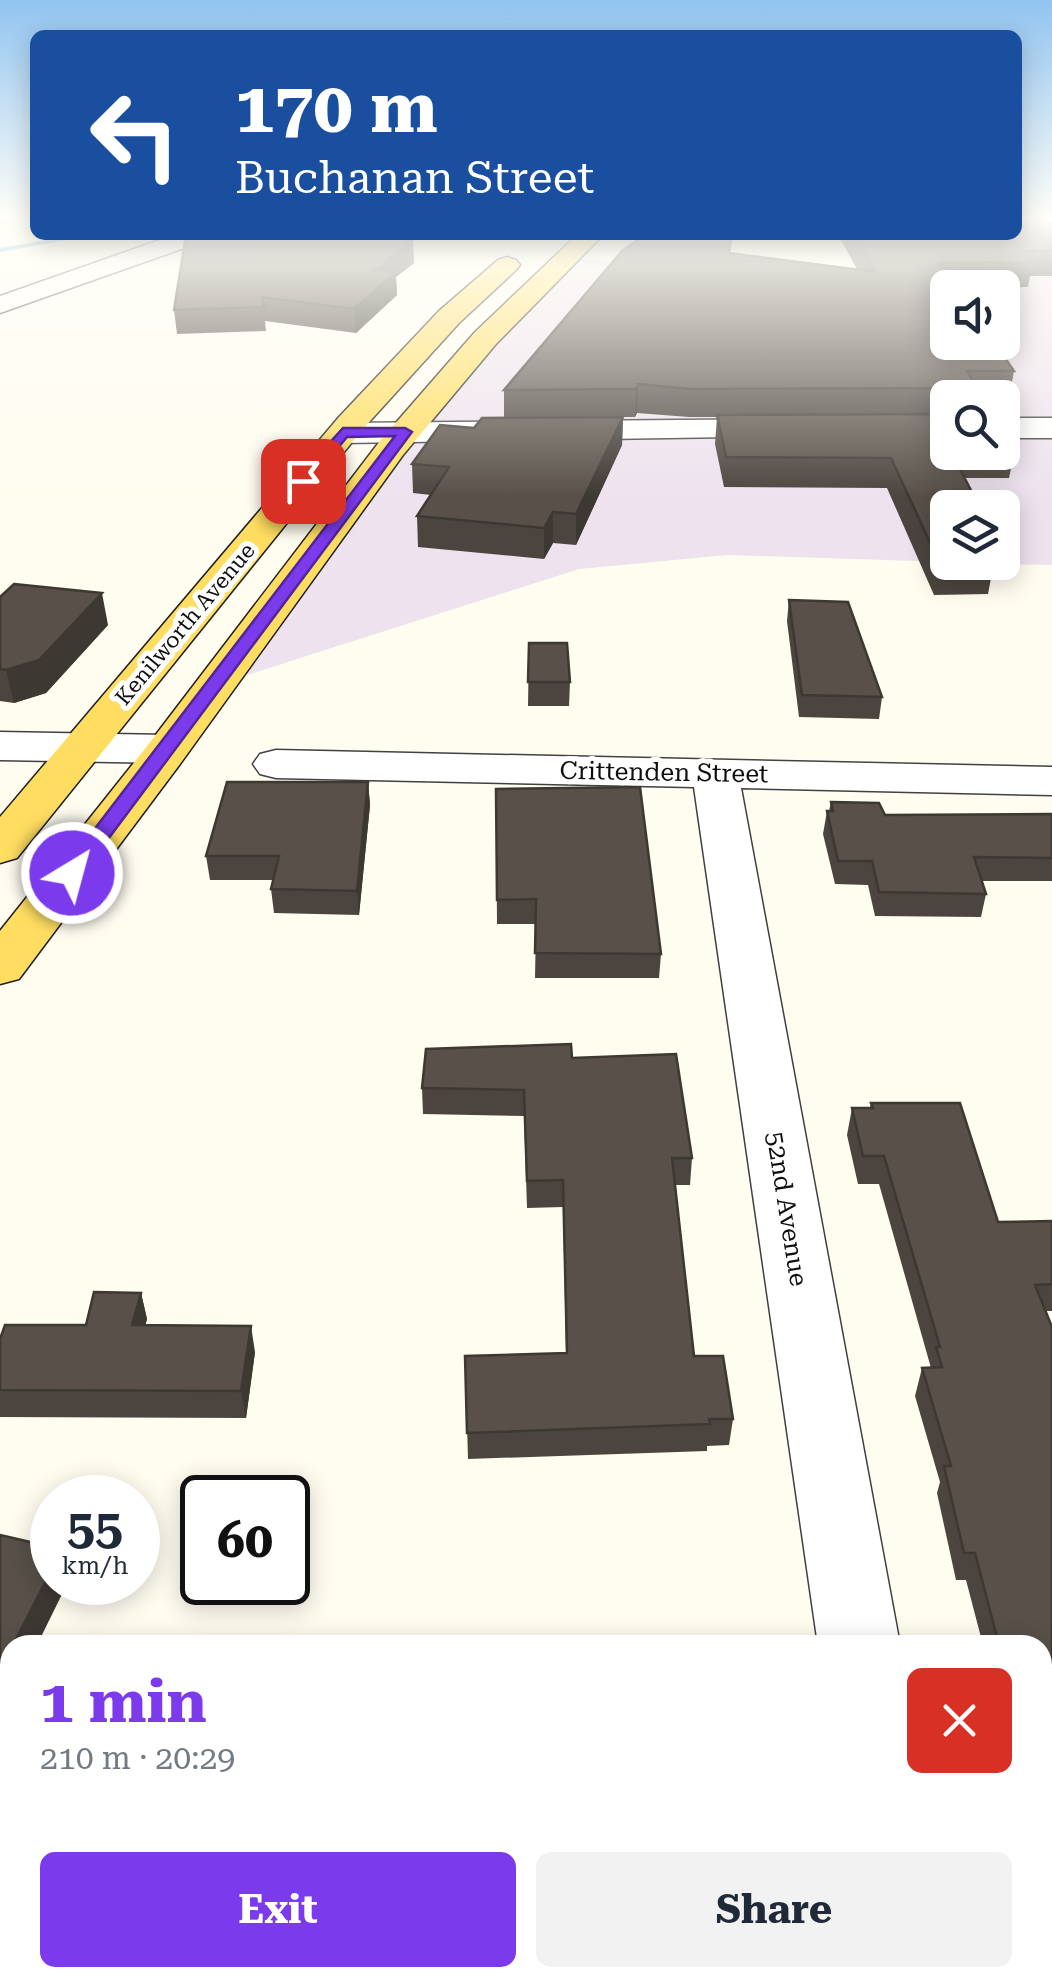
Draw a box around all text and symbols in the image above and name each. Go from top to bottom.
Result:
text: 170 m [235,67,438,149]
icon: left [70,70,200,200]
text: Buchanan Street [235,151,594,204]
map controls [930,270,1020,580]
button: sound [930,270,1020,360]
button: search [930,380,1020,470]
pin [261,439,346,524]
icon: arrive [276,454,331,509]
button: layers [930,490,1020,580]
street label: Kenilworth Avenue [110,538,260,710]
street label: Crittenden Street [559,756,769,788]
position arrow [20,821,124,925]
street label: 52nd Avenue [760,1130,814,1288]
speed limit sign: 60 [180,1475,310,1605]
text: 55 [67,1499,123,1557]
text: km/h [62,1551,128,1580]
text: 1 min [40,1666,207,1737]
button: close [907,1668,1012,1773]
text: 210 m · 20:29 [40,1739,235,1777]
button: Exit [40,1852,516,1967]
button: Share [536,1852,1012,1967]

